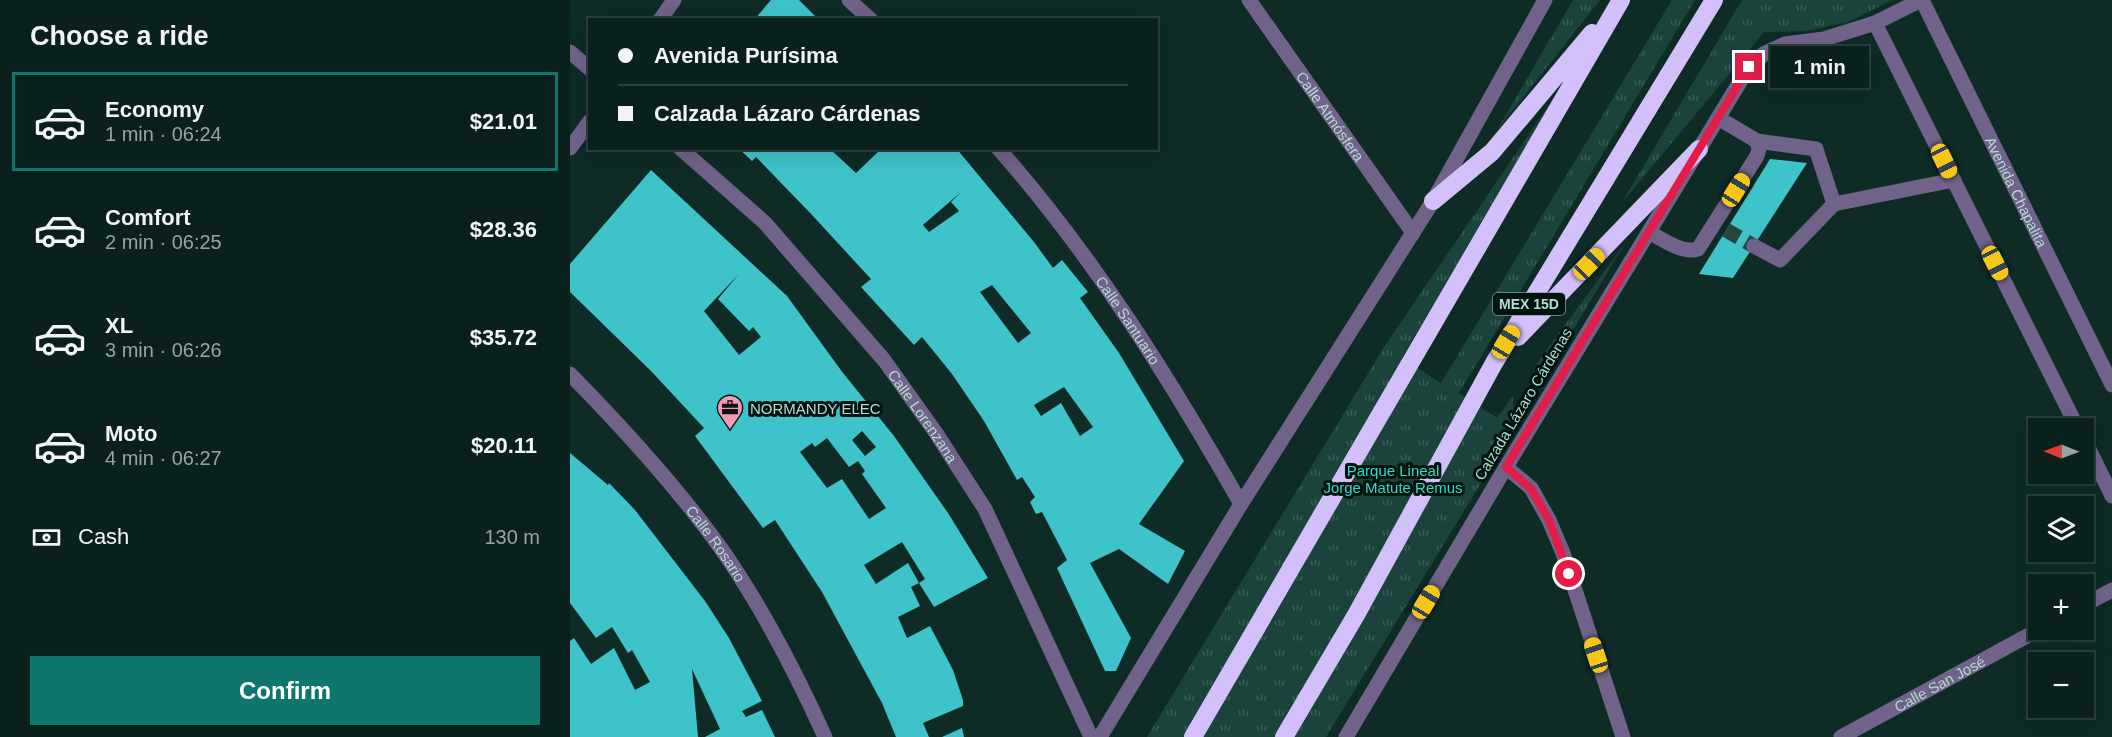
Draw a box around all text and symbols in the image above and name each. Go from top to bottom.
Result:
text: Choose a ride [30,21,209,51]
text: Avenida Purísima [654,43,838,68]
callout: 1 min [1770,46,1869,88]
route end [1735,53,1762,80]
text: 1 min [1793,56,1846,78]
street label: Calle Atmósfera [1293,68,1369,165]
icon: car [33,95,87,149]
text: Economy [105,97,204,122]
text: Calzada Lázaro Cárdenas [654,101,921,126]
text: $21.01 [470,109,537,134]
text: 1 min · 06:24 [105,123,222,145]
street label: Avenida Chapalita [1982,134,2052,251]
car [1928,141,1960,181]
car [1719,170,1753,210]
icon: car [33,203,87,257]
text: Comfort [105,205,191,230]
text: $28.36 [470,217,537,242]
text: 2 min · 06:25 [105,231,222,253]
car [1979,243,2011,283]
car [1570,245,1608,283]
street label: Calle Santuario [1093,273,1164,367]
road number: MEX 15D [1493,293,1565,315]
icon: car [33,311,87,365]
text: XL [105,313,133,338]
car [1489,322,1523,362]
text: $35.72 [470,325,537,350]
street label: Calzada Lázaro Cárdenas [1471,325,1575,483]
text: 3 min · 06:26 [105,339,222,361]
street label: Calle Lorenzana [885,366,961,466]
office icon: NORMANDY ELEC [715,393,745,431]
place label: NORMANDY ELEC [750,400,881,417]
north arrow [2028,418,2094,484]
map controls [2028,418,2094,718]
icon: car [33,419,87,473]
text: Moto [105,421,158,446]
text: $20.11 [471,433,537,458]
text: 4 min · 06:27 [105,447,222,469]
park label: Parque Lineal Jorge Matute Remus [1323,462,1463,496]
button: layers [2028,496,2094,562]
street label: Calle Rosario [683,502,749,585]
icon: cash [30,521,63,554]
text: Cash [78,524,129,549]
text: 130 m [484,526,540,548]
route start [1555,560,1582,587]
button: + [2028,574,2094,640]
car [1409,582,1443,622]
car [1582,635,1610,675]
street label: Calle San José [1891,652,1988,715]
button: − [2028,652,2094,718]
button: Confirm [30,656,540,725]

